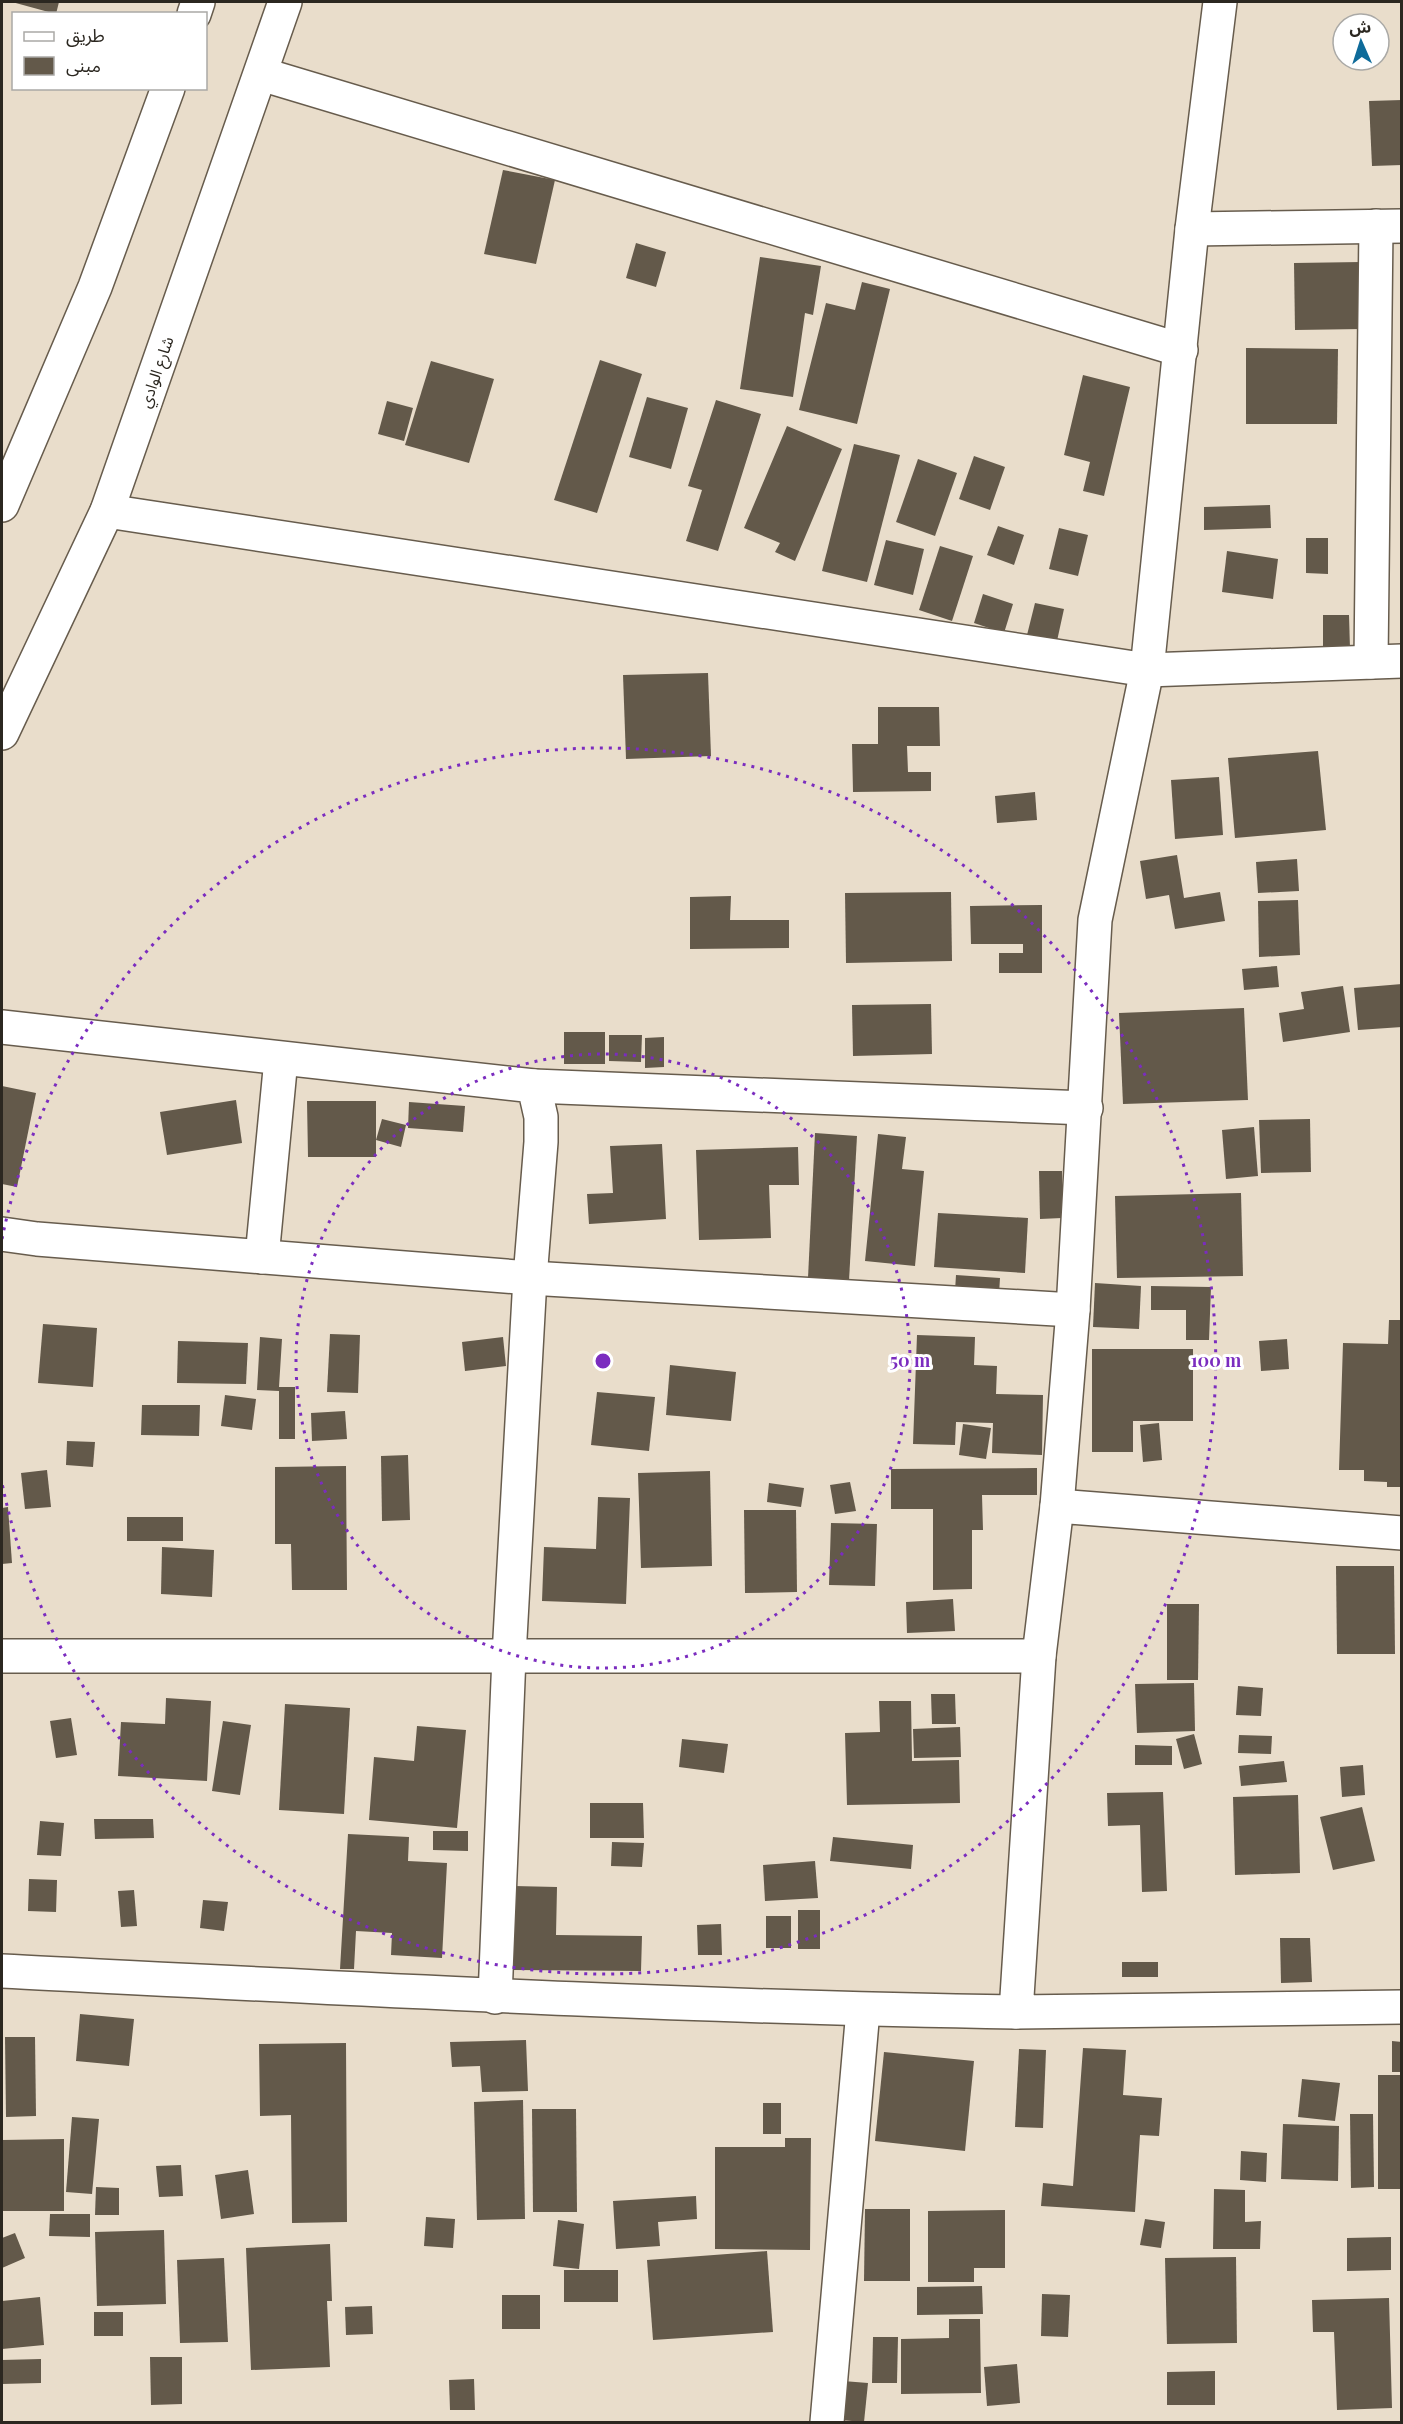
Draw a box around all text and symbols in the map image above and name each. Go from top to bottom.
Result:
legend [12,12,207,90]
north arrow [1331,12,1391,72]
text: ش [1349,15,1372,38]
text: طريق [66,23,105,47]
text: مبنى [66,53,101,77]
street label: شارع الوادي [134,333,180,411]
text: 50 m [890,1348,931,1372]
text: 100 m [1191,1348,1242,1372]
centre of rings [593,1351,613,1371]

